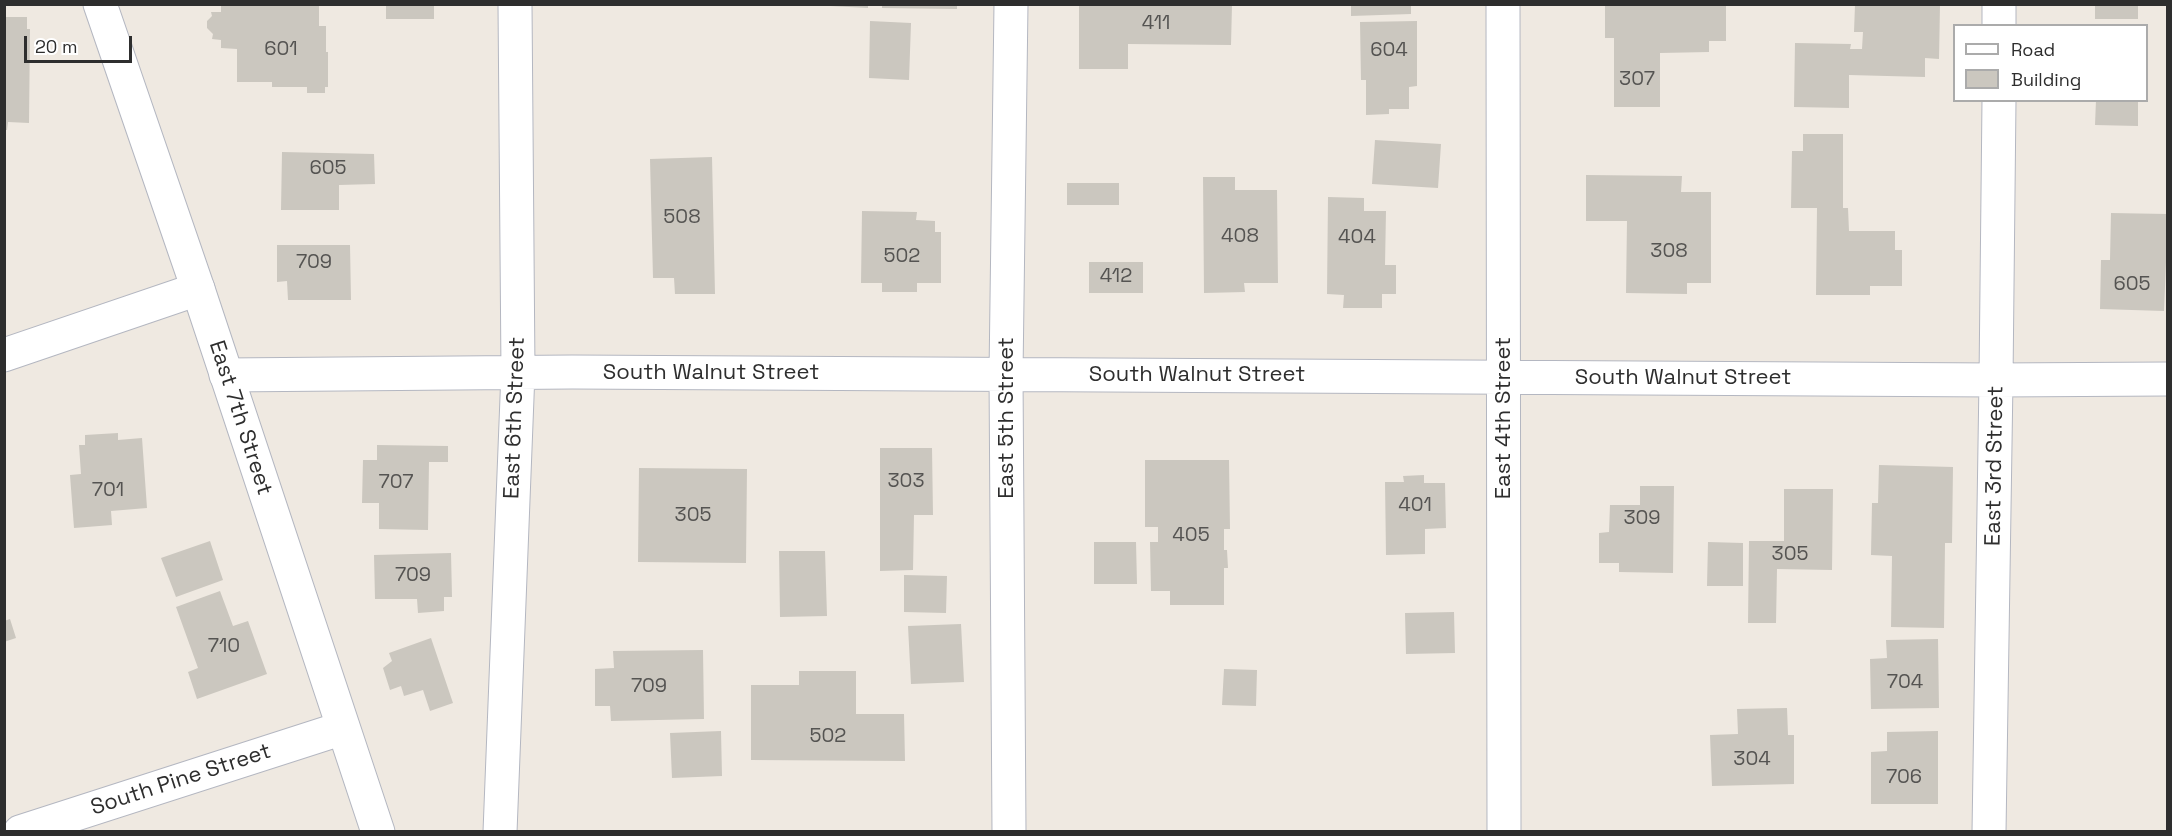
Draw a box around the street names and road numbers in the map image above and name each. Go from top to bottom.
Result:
street label: East 7th Street [203,337,277,499]
street label: East 6th Street [499,337,531,499]
street label: East 5th Street [994,337,1020,499]
street label: East 4th Street [1491,337,1517,499]
street label: South Walnut Street [603,360,819,386]
street label: South Walnut Street [1089,362,1305,388]
street label: South Walnut Street [1575,365,1791,391]
street label: East 3rd Street [1980,386,2010,546]
street label: South Pine Street [88,738,274,822]

